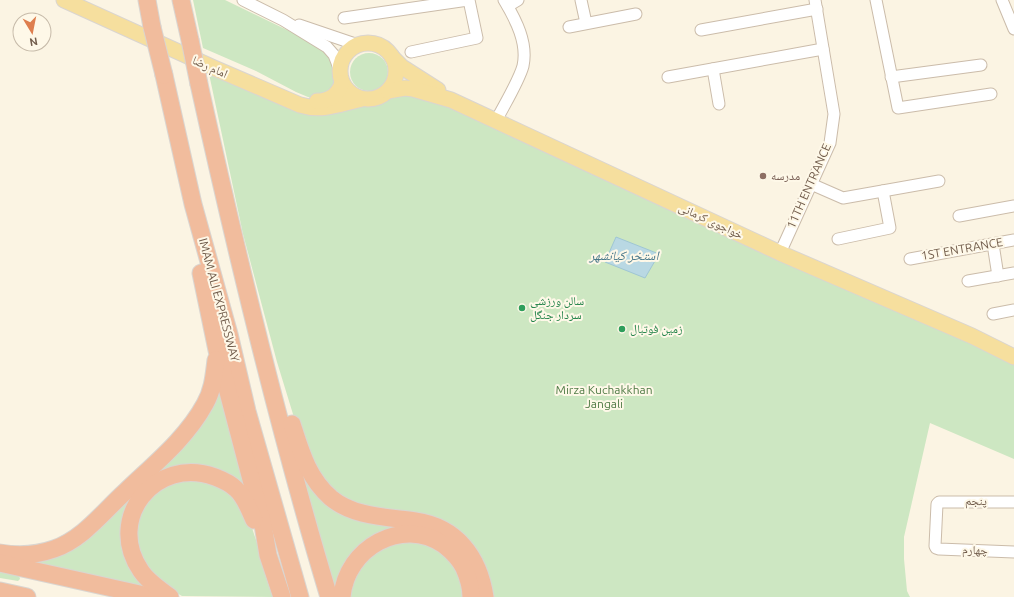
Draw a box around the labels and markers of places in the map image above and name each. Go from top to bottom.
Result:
place label: مدرسه [771,169,800,182]
marker: مدرسه [758,171,768,181]
place label: سالن ورزشی سردار جنگل [530,294,584,322]
marker: سالن ورزشی سردار جنگل [517,303,527,313]
place label: زمین فوتبال [630,322,683,336]
marker: زمین فوتبال [617,324,627,334]

